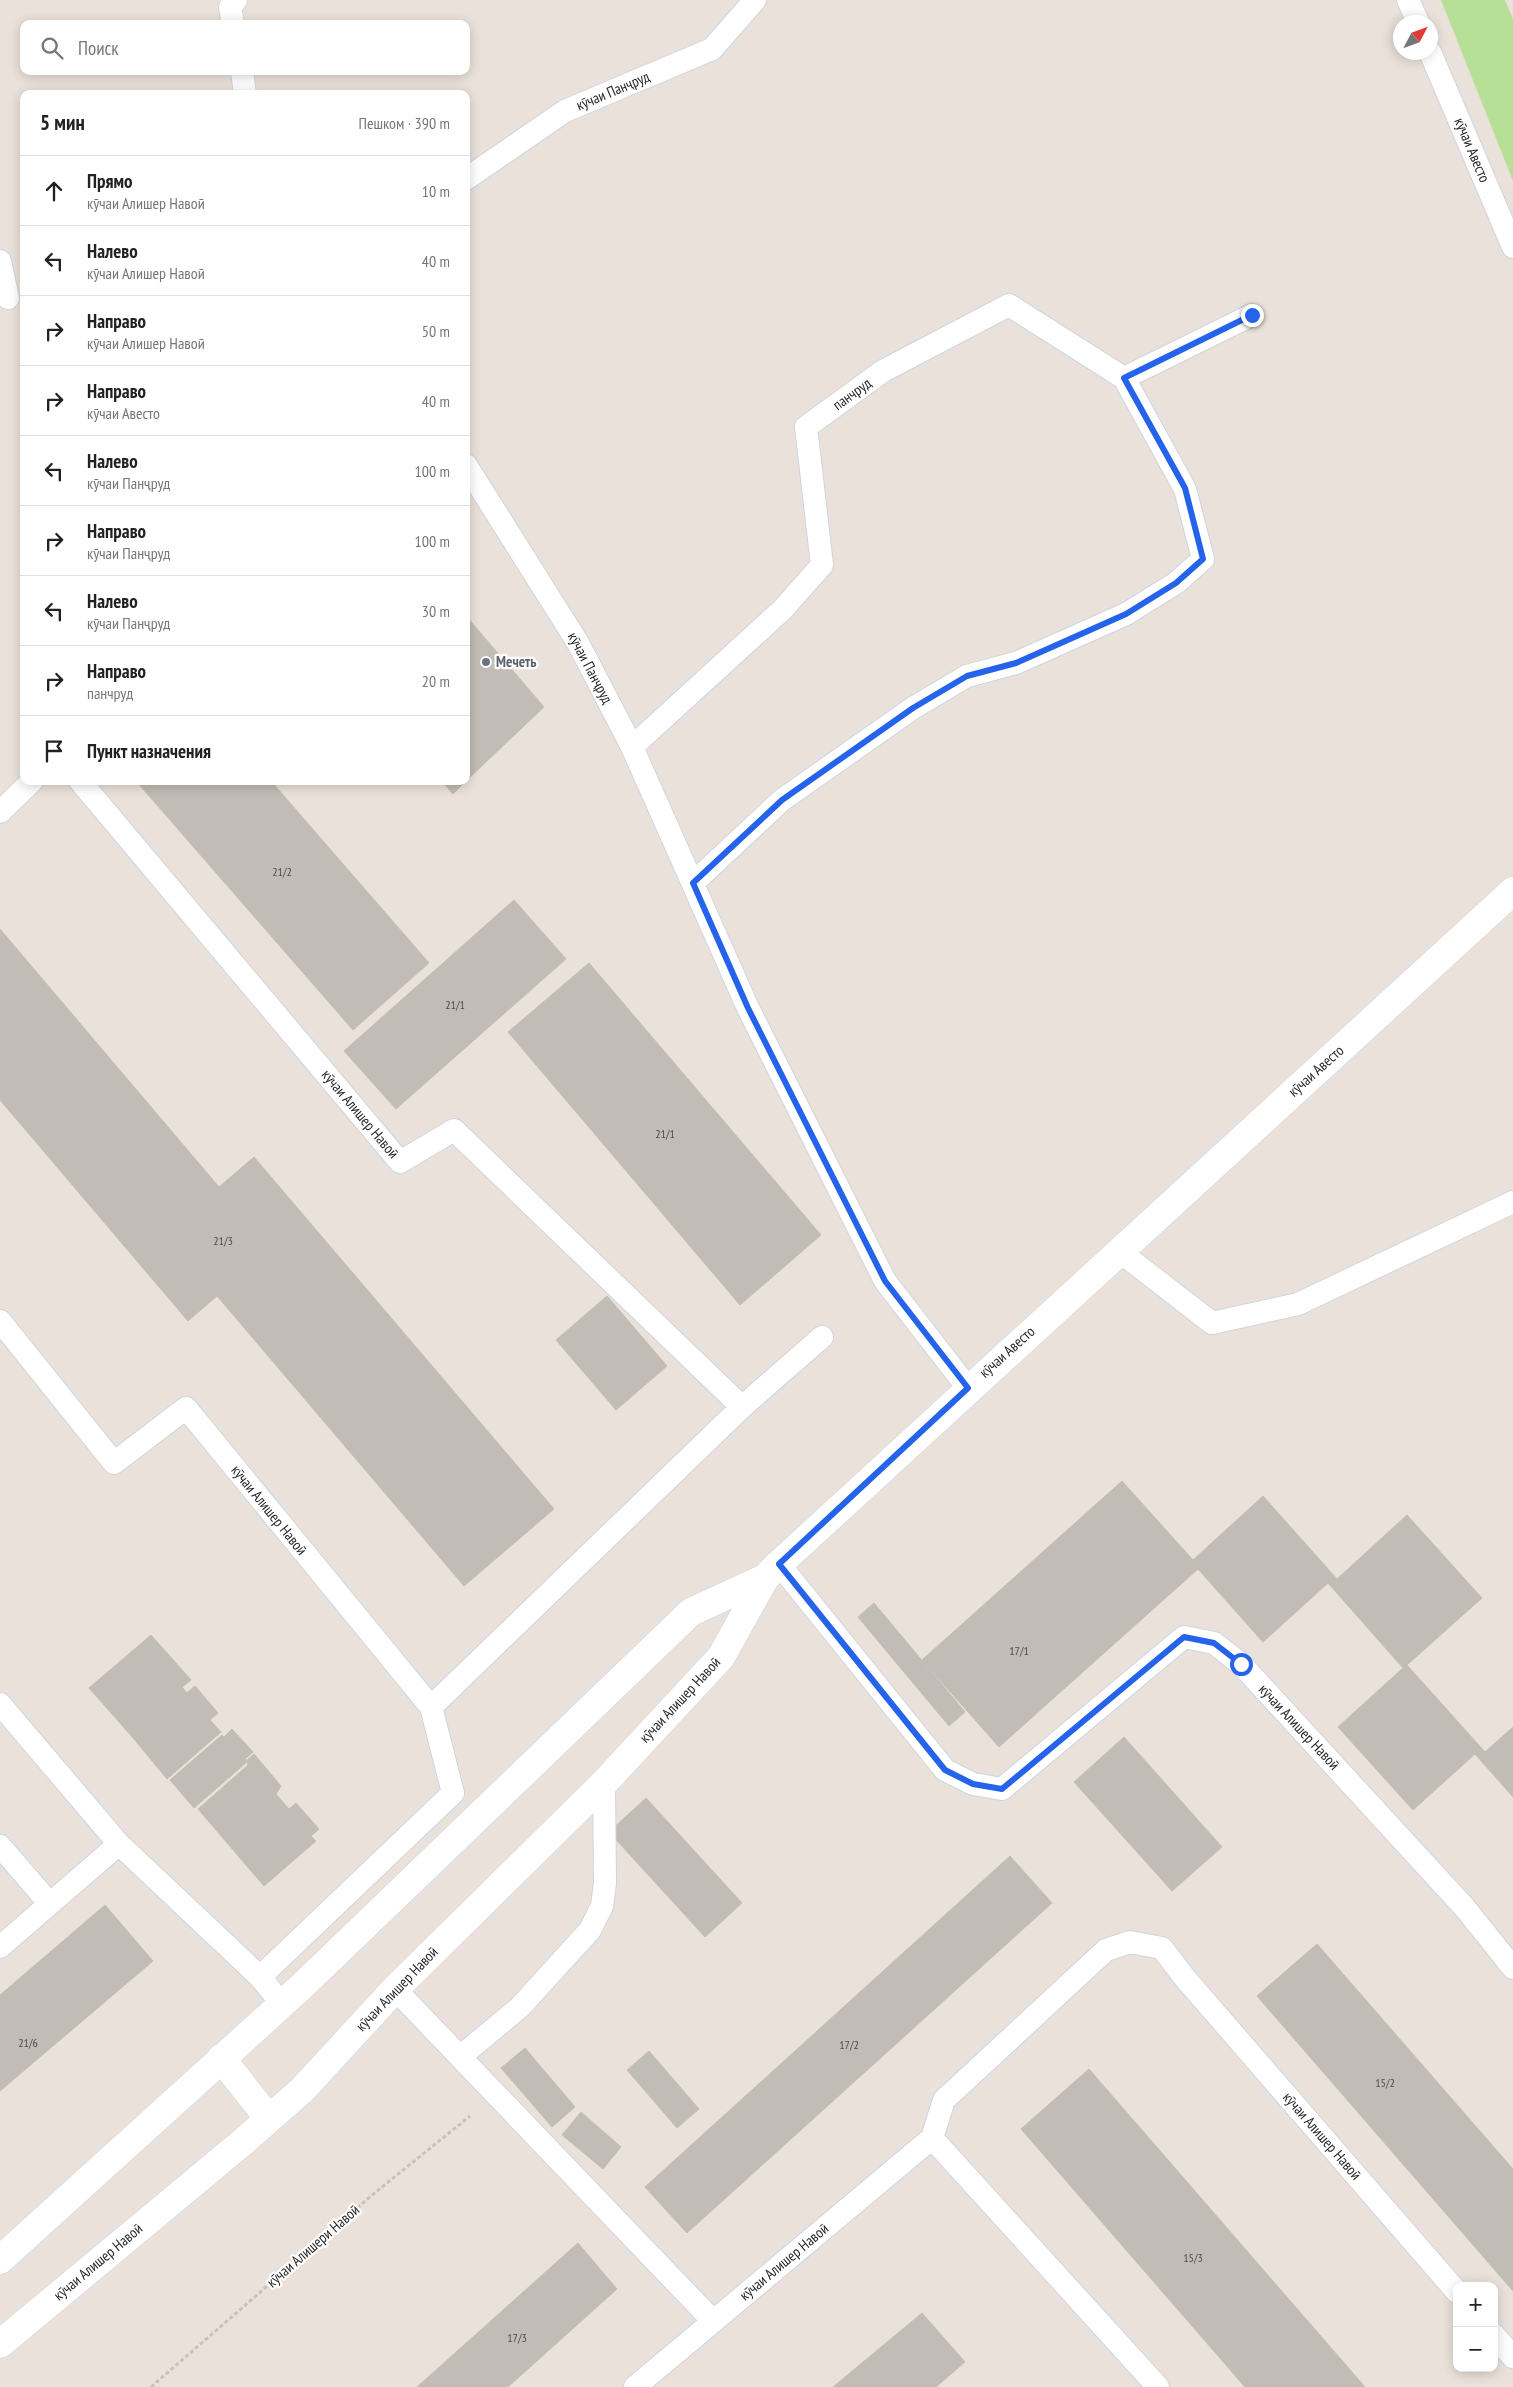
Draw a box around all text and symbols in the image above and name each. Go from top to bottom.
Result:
north arrow [1393,15,1438,60]
search box [20,20,470,75]
icon: search [38,34,66,62]
text: Поиск [78,36,119,60]
street label: кӯчаи Панҷруд [573,66,653,115]
text: 5 мин [40,109,85,136]
text: Пешком · 390 m [359,113,450,133]
street label: кӯчаи Авесто [1450,115,1495,185]
text: Прямо [87,169,132,193]
icon: ahead [40,177,68,205]
text: 10 m [422,181,450,201]
text: кӯчаи Алишер Навоӣ [87,193,205,213]
text: Налево [87,239,138,263]
icon: left [40,247,68,275]
text: 40 m [422,251,450,271]
text: кӯчаи Алишер Навоӣ [87,263,205,283]
route end [1241,304,1264,327]
text: Направо [87,309,146,333]
icon: right [40,317,68,345]
text: 50 m [422,321,450,341]
text: кӯчаи Алишер Навоӣ [87,333,205,353]
street label: панчруд [829,373,875,414]
text: Направо [87,379,146,403]
icon: right [40,387,68,415]
text: 40 m [422,391,450,411]
text: кӯчаи Авесто [87,403,160,423]
text: Налево [87,449,138,473]
icon: left [40,457,68,485]
text: 100 m [415,461,450,481]
text: кӯчаи Панҷруд [87,473,170,493]
text: Направо [87,519,146,543]
icon: right [40,527,68,555]
text: 100 m [415,531,450,551]
text: кӯчаи Панҷруд [87,543,170,563]
text: Налево [87,589,138,613]
icon: left [40,597,68,625]
text: 30 m [422,601,450,621]
text: кӯчаи Панҷруд [87,613,170,633]
street label: кӯчаи Панҷруд [564,629,617,707]
place label: Мечеть [496,652,536,671]
marker: Мечеть [480,656,492,668]
text: Направо [87,659,146,683]
icon: right [40,667,68,695]
text: 20 m [422,671,450,691]
text: панчруд [87,683,133,703]
icon: arrive [40,737,68,765]
text: Пункт назначения [87,739,211,763]
house number: 21/2 [272,864,292,879]
house number: 21/1 [445,997,465,1012]
street label: кӯчаи Авесто [1284,1041,1347,1101]
street label: кӯчаи Алишер Навоӣ [318,1065,403,1162]
house number: 21/1 [655,1126,675,1141]
house number: 21/3 [213,1233,233,1248]
street label: кӯчаи Авесто [975,1322,1038,1382]
street label: кӯчаи Алишер Навоӣ [227,1461,312,1559]
house number: 17/1 [1009,1643,1029,1658]
street label: кӯчаи Алишер Навоӣ [635,1653,724,1746]
route start [1230,1653,1253,1676]
street label: кӯчаи Алишер Навоӣ [1255,1680,1344,1773]
street label: кӯчаи Алишер Навоӣ [351,1942,442,2035]
house number: 21/6 [18,2035,38,2050]
house number: 17/2 [839,2037,859,2052]
house number: 15/2 [1375,2075,1395,2090]
street label: кӯчаи Алишер Навоӣ [1279,2088,1366,2184]
street label: кӯчаи Алишери Навоӣ [262,2200,363,2291]
street label: кӯчаи Алишер Навоӣ [49,2219,146,2304]
street label: кӯчаи Алишер Навоӣ [735,2219,832,2304]
house number: 15/3 [1183,2250,1203,2265]
map controls [1453,2282,1498,2372]
button: + [1453,2282,1498,2327]
button: − [1453,2327,1498,2372]
house number: 17/3 [507,2330,527,2345]

